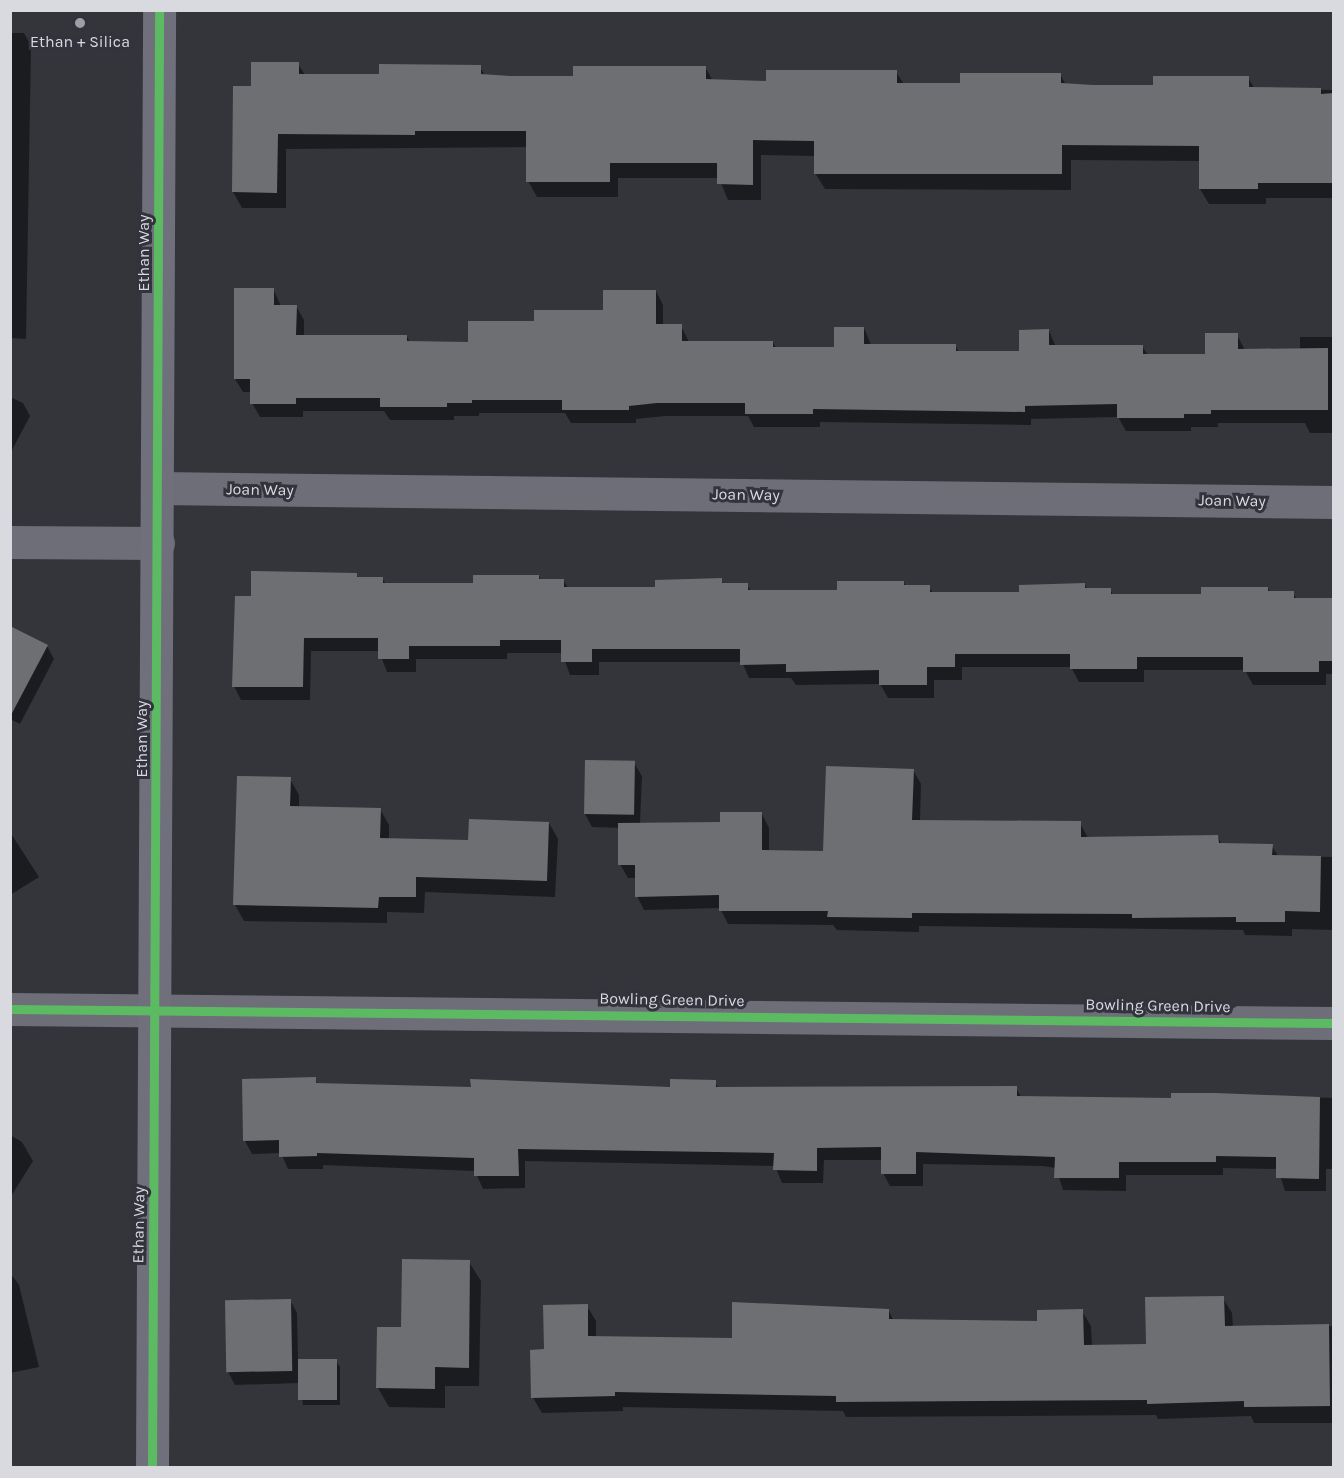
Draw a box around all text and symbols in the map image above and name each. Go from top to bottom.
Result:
marker: Ethan + Silica [73,16,87,30]
place label: Ethan + Silica [30,32,130,52]
street label: Ethan Way [134,215,154,291]
street label: Joan Way [226,480,294,500]
street label: Joan Way [712,485,780,505]
street label: Joan Way [1198,491,1266,511]
street label: Ethan Way [132,701,152,777]
street label: Bowling Green Drive [599,989,745,1011]
street label: Bowling Green Drive [1085,995,1231,1017]
street label: Ethan Way [129,1186,149,1264]

